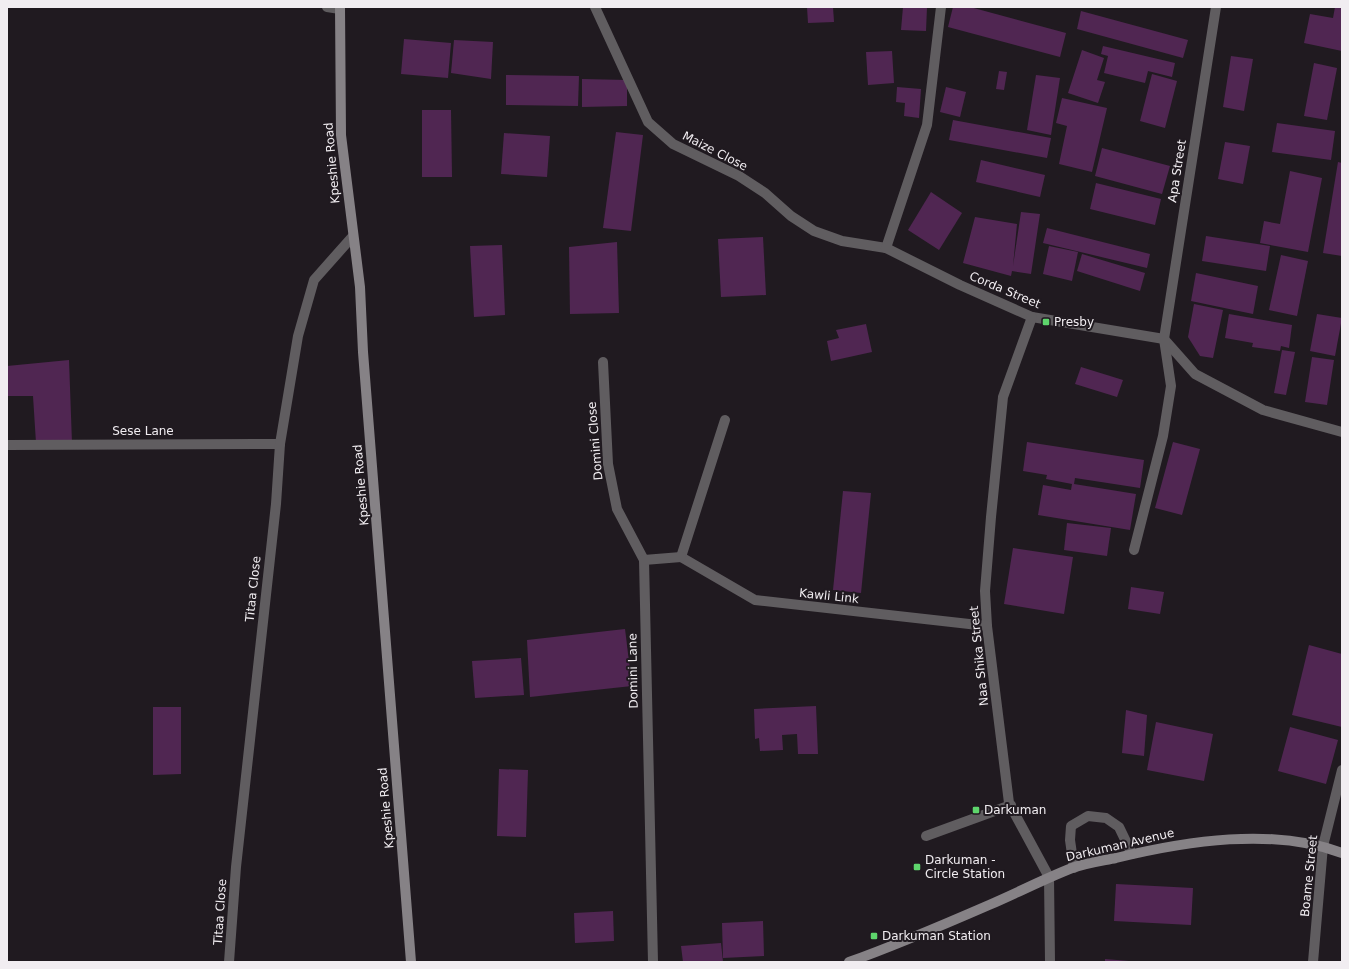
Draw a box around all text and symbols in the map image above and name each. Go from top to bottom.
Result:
street label: Kpeshie Road [321,122,343,204]
street label: Maize Close [680,129,750,173]
street label: Apa Street [1165,138,1189,203]
street label: Corda Street [967,269,1043,311]
place label: Presby [1054,315,1094,329]
marker: Presby [1041,317,1051,327]
street label: Domini Close [585,401,605,481]
street label: Sese Lane [112,424,174,438]
street label: Kpeshie Road [350,444,372,526]
street label: Titaa Close [242,555,263,624]
street label: Kawli Link [798,586,860,606]
street label: Naa Shika Street [967,605,991,707]
street label: Domini Lane [625,633,641,709]
street label: Kpeshie Road [375,767,397,849]
place label: Darkuman [984,803,1046,817]
marker: Darkuman [971,805,981,815]
street label: Darkuman Avenue [1064,826,1176,864]
street label: Boame Street [1298,834,1320,918]
place label: Darkuman - Circle Station [925,853,1005,881]
marker: Darkuman - Circle Station [912,862,922,872]
street label: Titaa Close [211,878,229,947]
place label: Darkuman Station [882,929,991,943]
marker: Darkuman Station [869,931,879,941]

